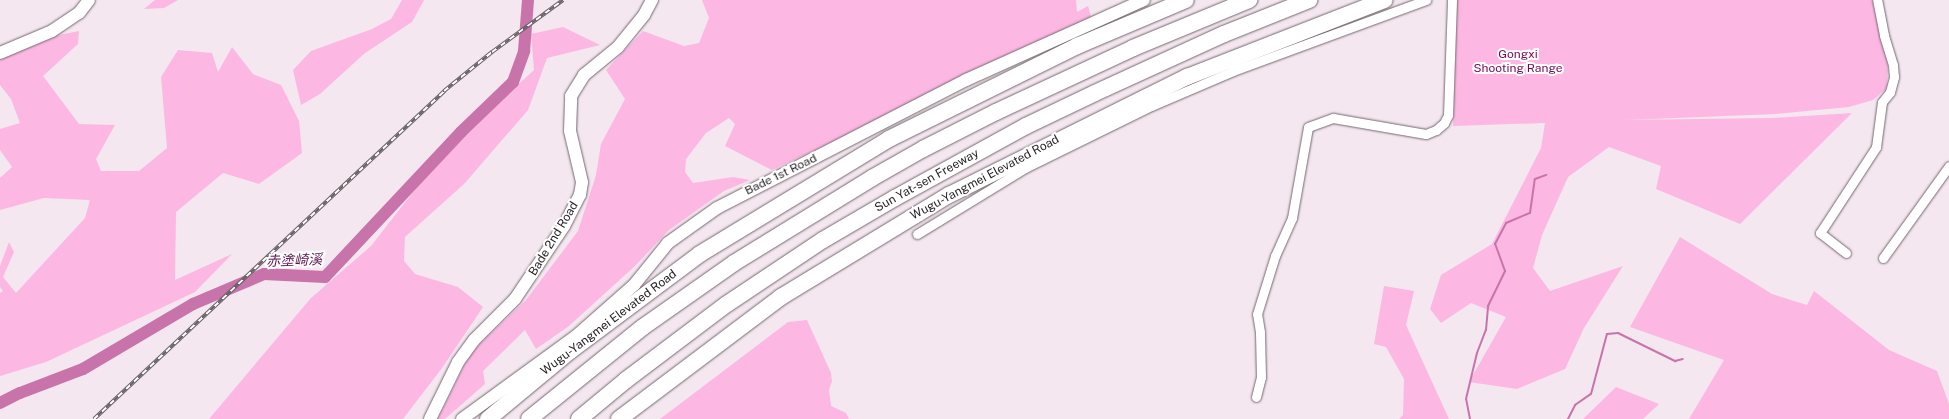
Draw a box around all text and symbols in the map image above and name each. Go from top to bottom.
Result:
park label: Gongxi Shooting Range [1474,48,1562,76]
street label: Wugu-Yangmei Elevated Road [908,133,1062,223]
street label: Sun Yat-sen Freeway [872,146,982,216]
street label: Bade 1st Road [743,151,819,199]
street label: Bade 2nd Road [526,199,582,279]
water label: 赤塗崎溪 [266,251,322,269]
street label: Wugu-Yangmei Elevated Road [538,267,680,379]

